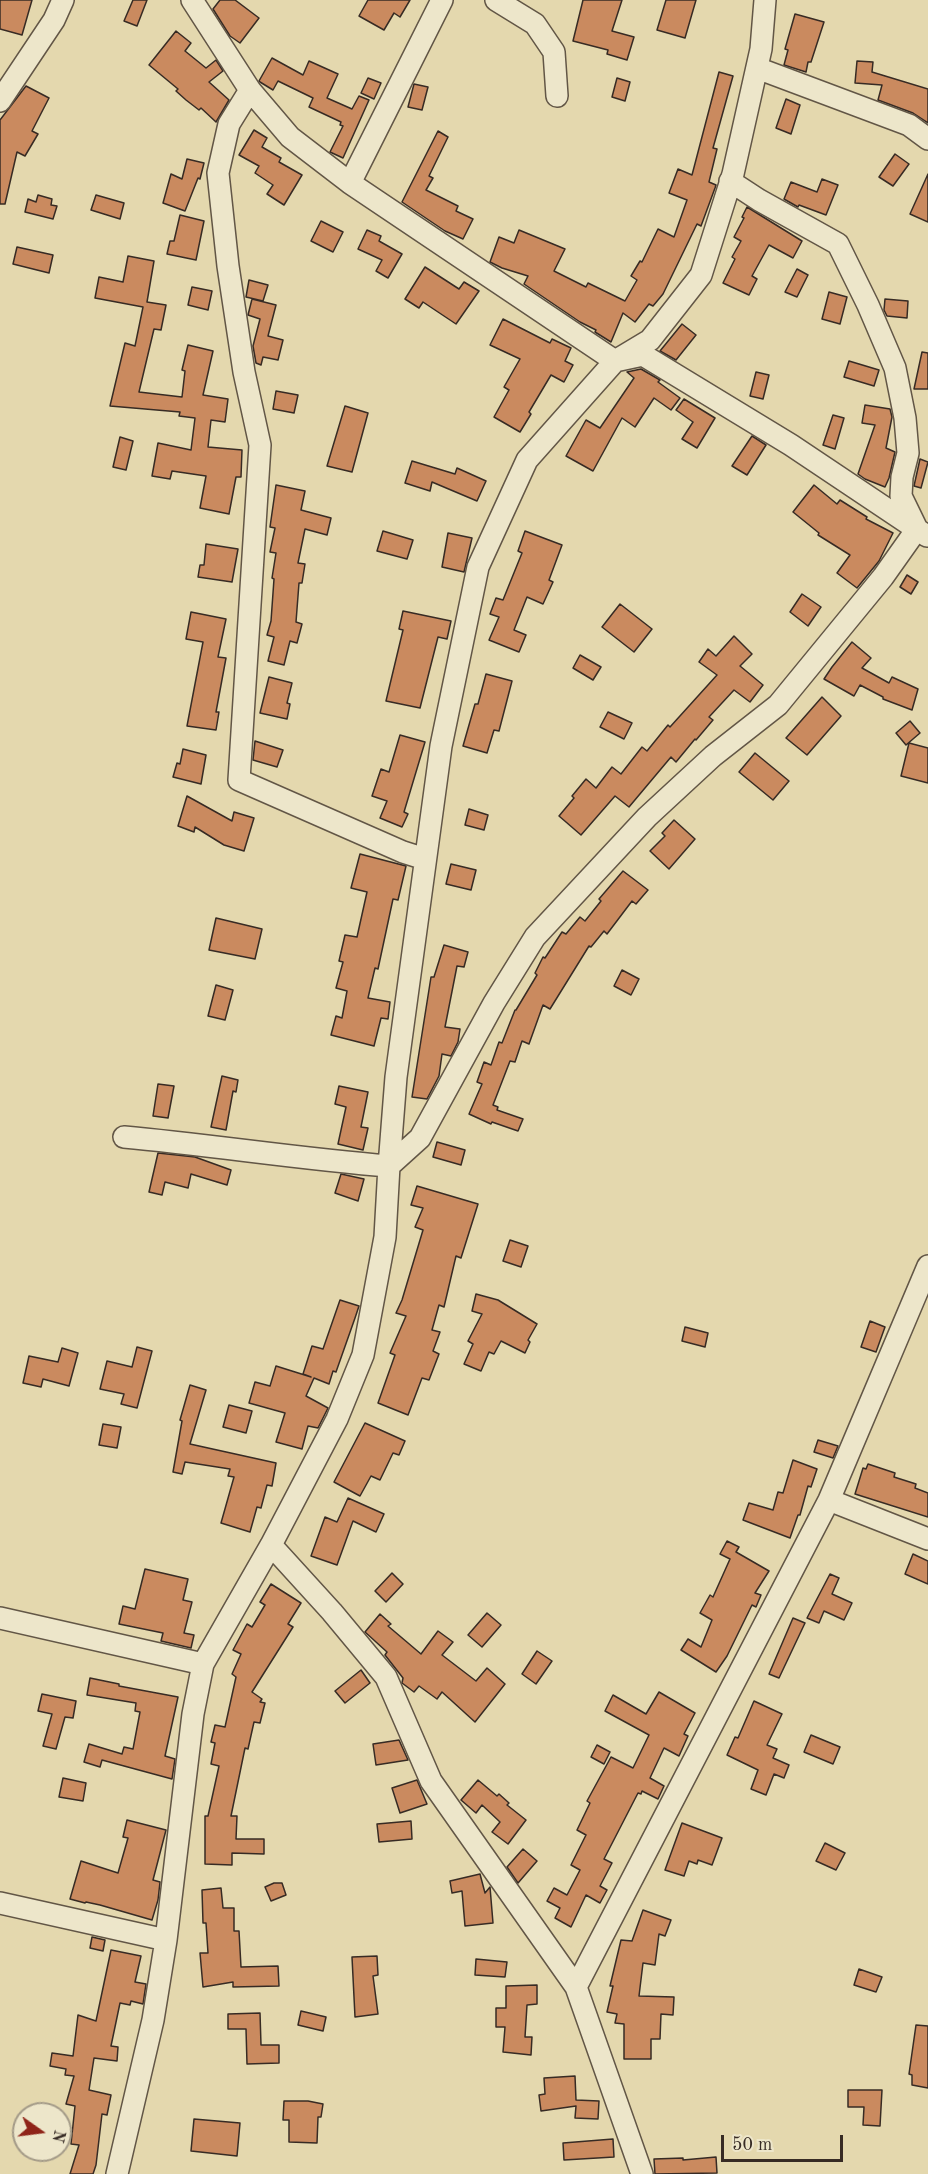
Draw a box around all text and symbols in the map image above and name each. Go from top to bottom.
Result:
north arrow [12,2102,72,2162]
scale bar [724,2123,846,2161]
text: N [48,2128,67,2144]
text: 50 m [732,2136,772,2154]

